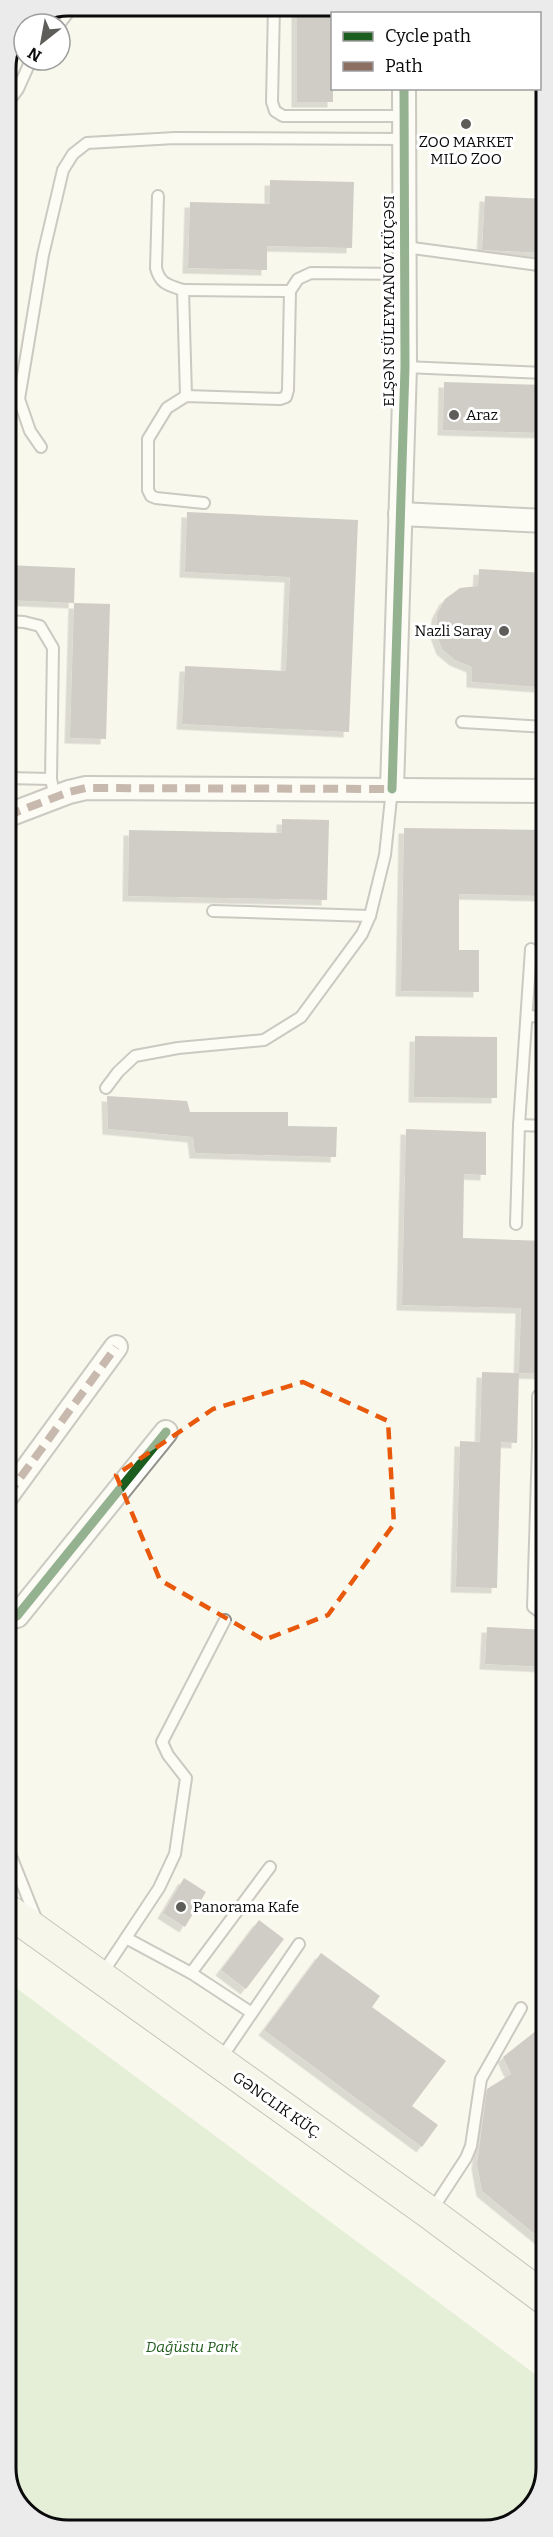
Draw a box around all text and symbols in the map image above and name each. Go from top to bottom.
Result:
north arrow [12,12,72,72]
legend [331,12,541,90]
text: Cycle path [385,25,471,47]
text: N [24,43,45,66]
text: Path [385,55,423,77]
marker: ZOO MARKET MILO ZOO [459,117,473,131]
place label: ZOO MARKET MILO ZOO [419,133,514,168]
street label: ELŞƏN SÜLEYMANOV KÜÇƏSI [380,195,398,407]
place label: Araz [466,406,498,424]
marker: Araz [447,408,461,422]
place label: Nazli Saray [415,622,492,640]
marker: Nazli Saray [497,624,511,638]
place label: Panorama Kafe [193,1898,299,1916]
marker: Panorama Kafe [174,1900,188,1914]
street label: GƏNCLIK KÜÇ. [229,2068,325,2142]
park label: Dağüstu Park [146,2338,239,2356]

